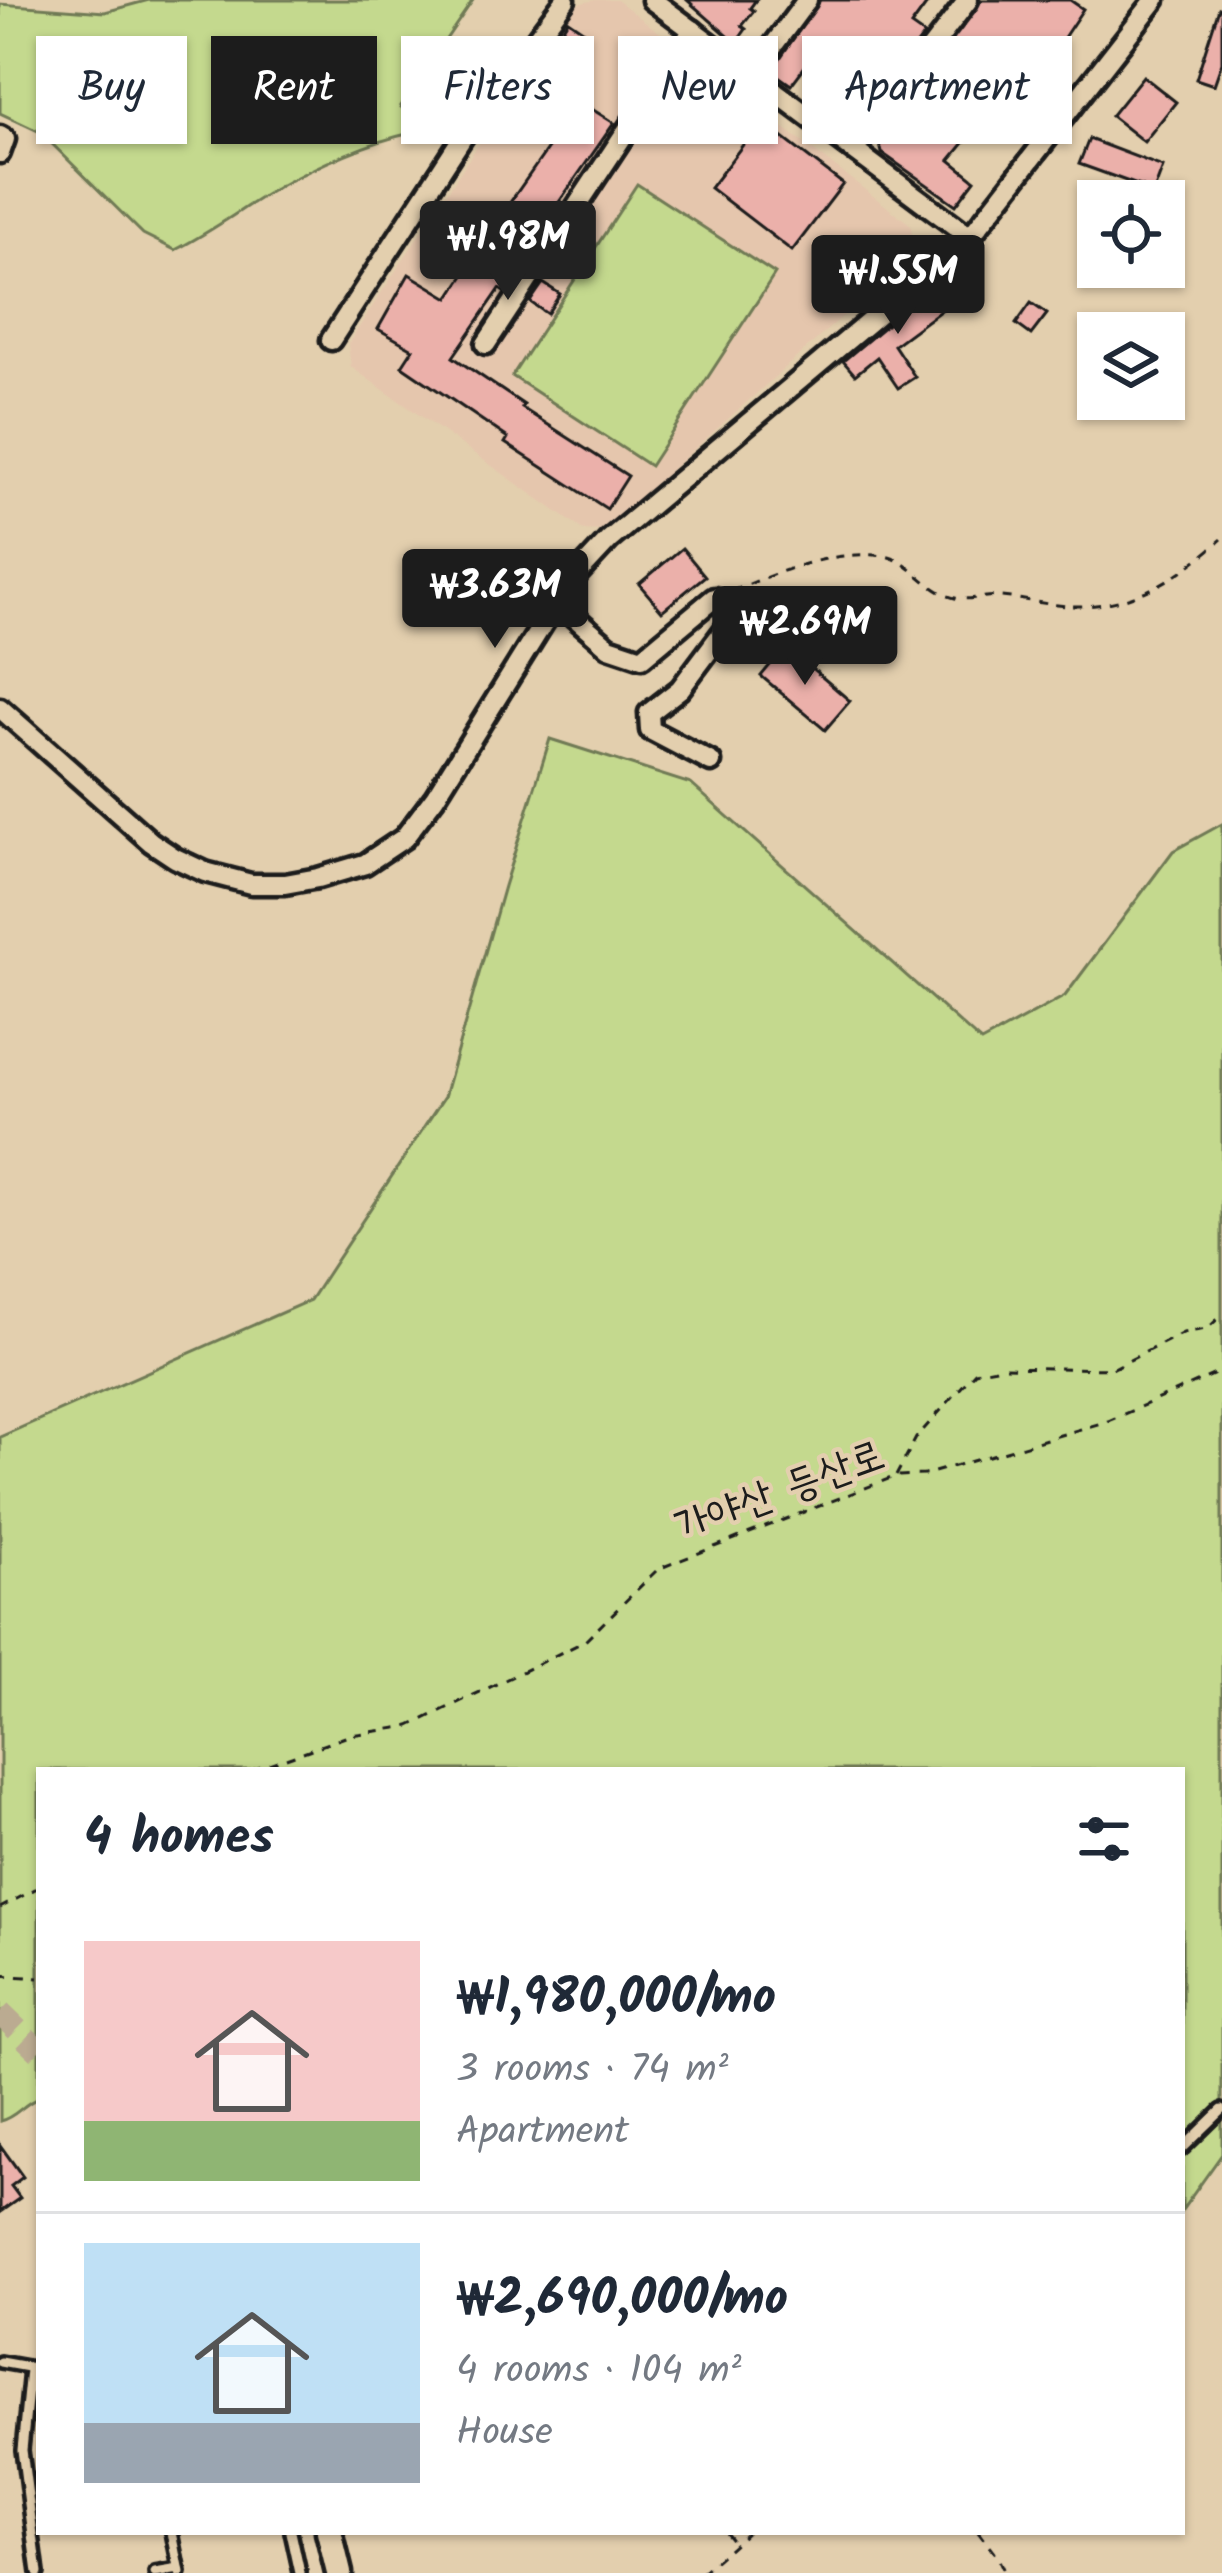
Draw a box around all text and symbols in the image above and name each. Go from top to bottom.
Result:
chip: Buy [36,36,187,144]
chip: Rent [211,36,377,144]
chip: Filters [401,36,594,144]
chip: New [618,36,778,144]
chip: Apartment [802,36,1072,144]
map controls [1077,180,1185,420]
button: locate [1077,180,1185,288]
pin: ₩1.98M [410,201,606,303]
text: ₩1.98M [447,209,569,271]
pin: ₩1.55M [800,235,996,337]
text: ₩1.55M [839,243,958,305]
button: layers [1077,312,1185,420]
pin: ₩3.63M [397,549,593,651]
text: ₩3.63M [429,557,561,619]
pin: ₩2.69M [707,586,903,688]
text: ₩2.69M [739,594,871,656]
street label: 가야산 등산로 [665,1423,895,1561]
text: 4 homes [84,1799,274,1880]
icon: filters [1071,1806,1137,1872]
text: ₩1,980,000/mo [456,1959,776,2040]
icon: home [180,1989,324,2133]
text: 3 rooms · 74 m² [456,2040,729,2102]
text: Apartment [456,2102,629,2164]
text: ₩2,690,000/mo [456,2260,788,2341]
icon: home [180,2291,324,2435]
text: 4 rooms · 104 m² [456,2341,741,2403]
text: House [456,2403,553,2465]

